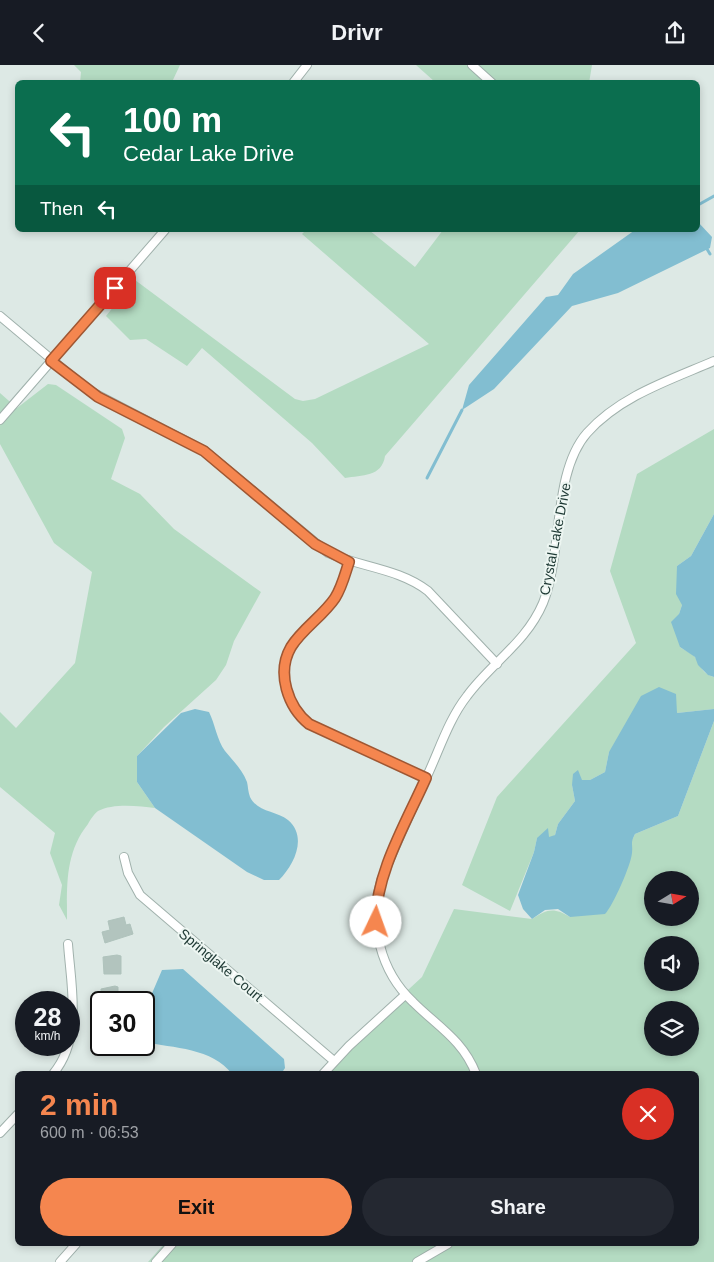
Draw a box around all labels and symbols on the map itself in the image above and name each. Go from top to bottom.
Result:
pin [94,267,136,309]
street label: Crystal Lake Drive [536,481,574,597]
north arrow [644,871,699,926]
position arrow [349,895,401,947]
street label: Springlake Court [176,925,266,1005]
speed limit sign: 30 [90,991,155,1056]

